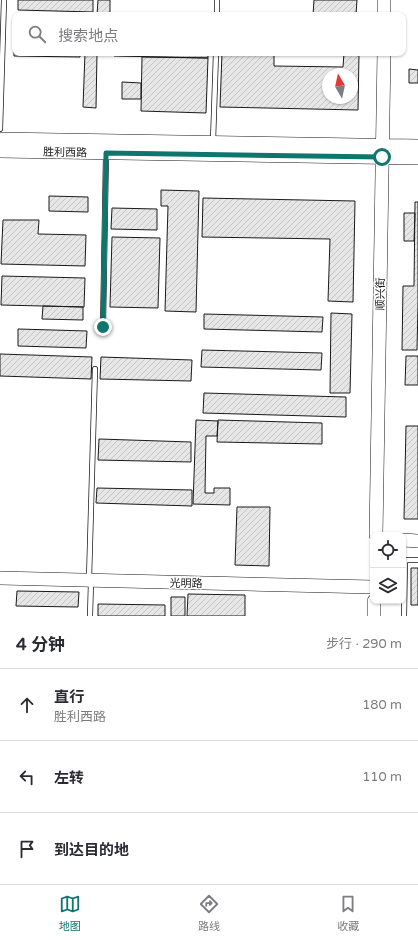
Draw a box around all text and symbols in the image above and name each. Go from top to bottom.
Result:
search box [12,12,406,56]
icon: search [26,23,48,45]
text: 搜索地点 [58,27,118,45]
north arrow [322,68,358,104]
street label: 胜利西路 [43,146,87,159]
route start [373,148,391,166]
street label: 顺兴街 [374,277,387,311]
route end [94,318,112,336]
map controls [370,532,406,604]
button: locate [370,532,406,568]
button: layers [370,568,406,604]
street label: 光明路 [169,577,203,590]
text: 4 分钟 [16,634,65,655]
text: 步行 · 290 m [326,636,402,652]
text: 直行 [54,688,84,706]
icon: ahead [16,694,38,716]
text: 180 m [362,697,402,713]
text: 胜利西路 [54,709,106,725]
icon: left [16,766,38,788]
text: 左转 [54,769,84,787]
text: 110 m [362,769,402,785]
icon: arrive [16,838,38,860]
text: 到达目的地 [54,841,129,859]
tab: 地图 [59,893,81,933]
tab: 路线 [198,893,220,933]
tab: 收藏 [337,893,359,933]

